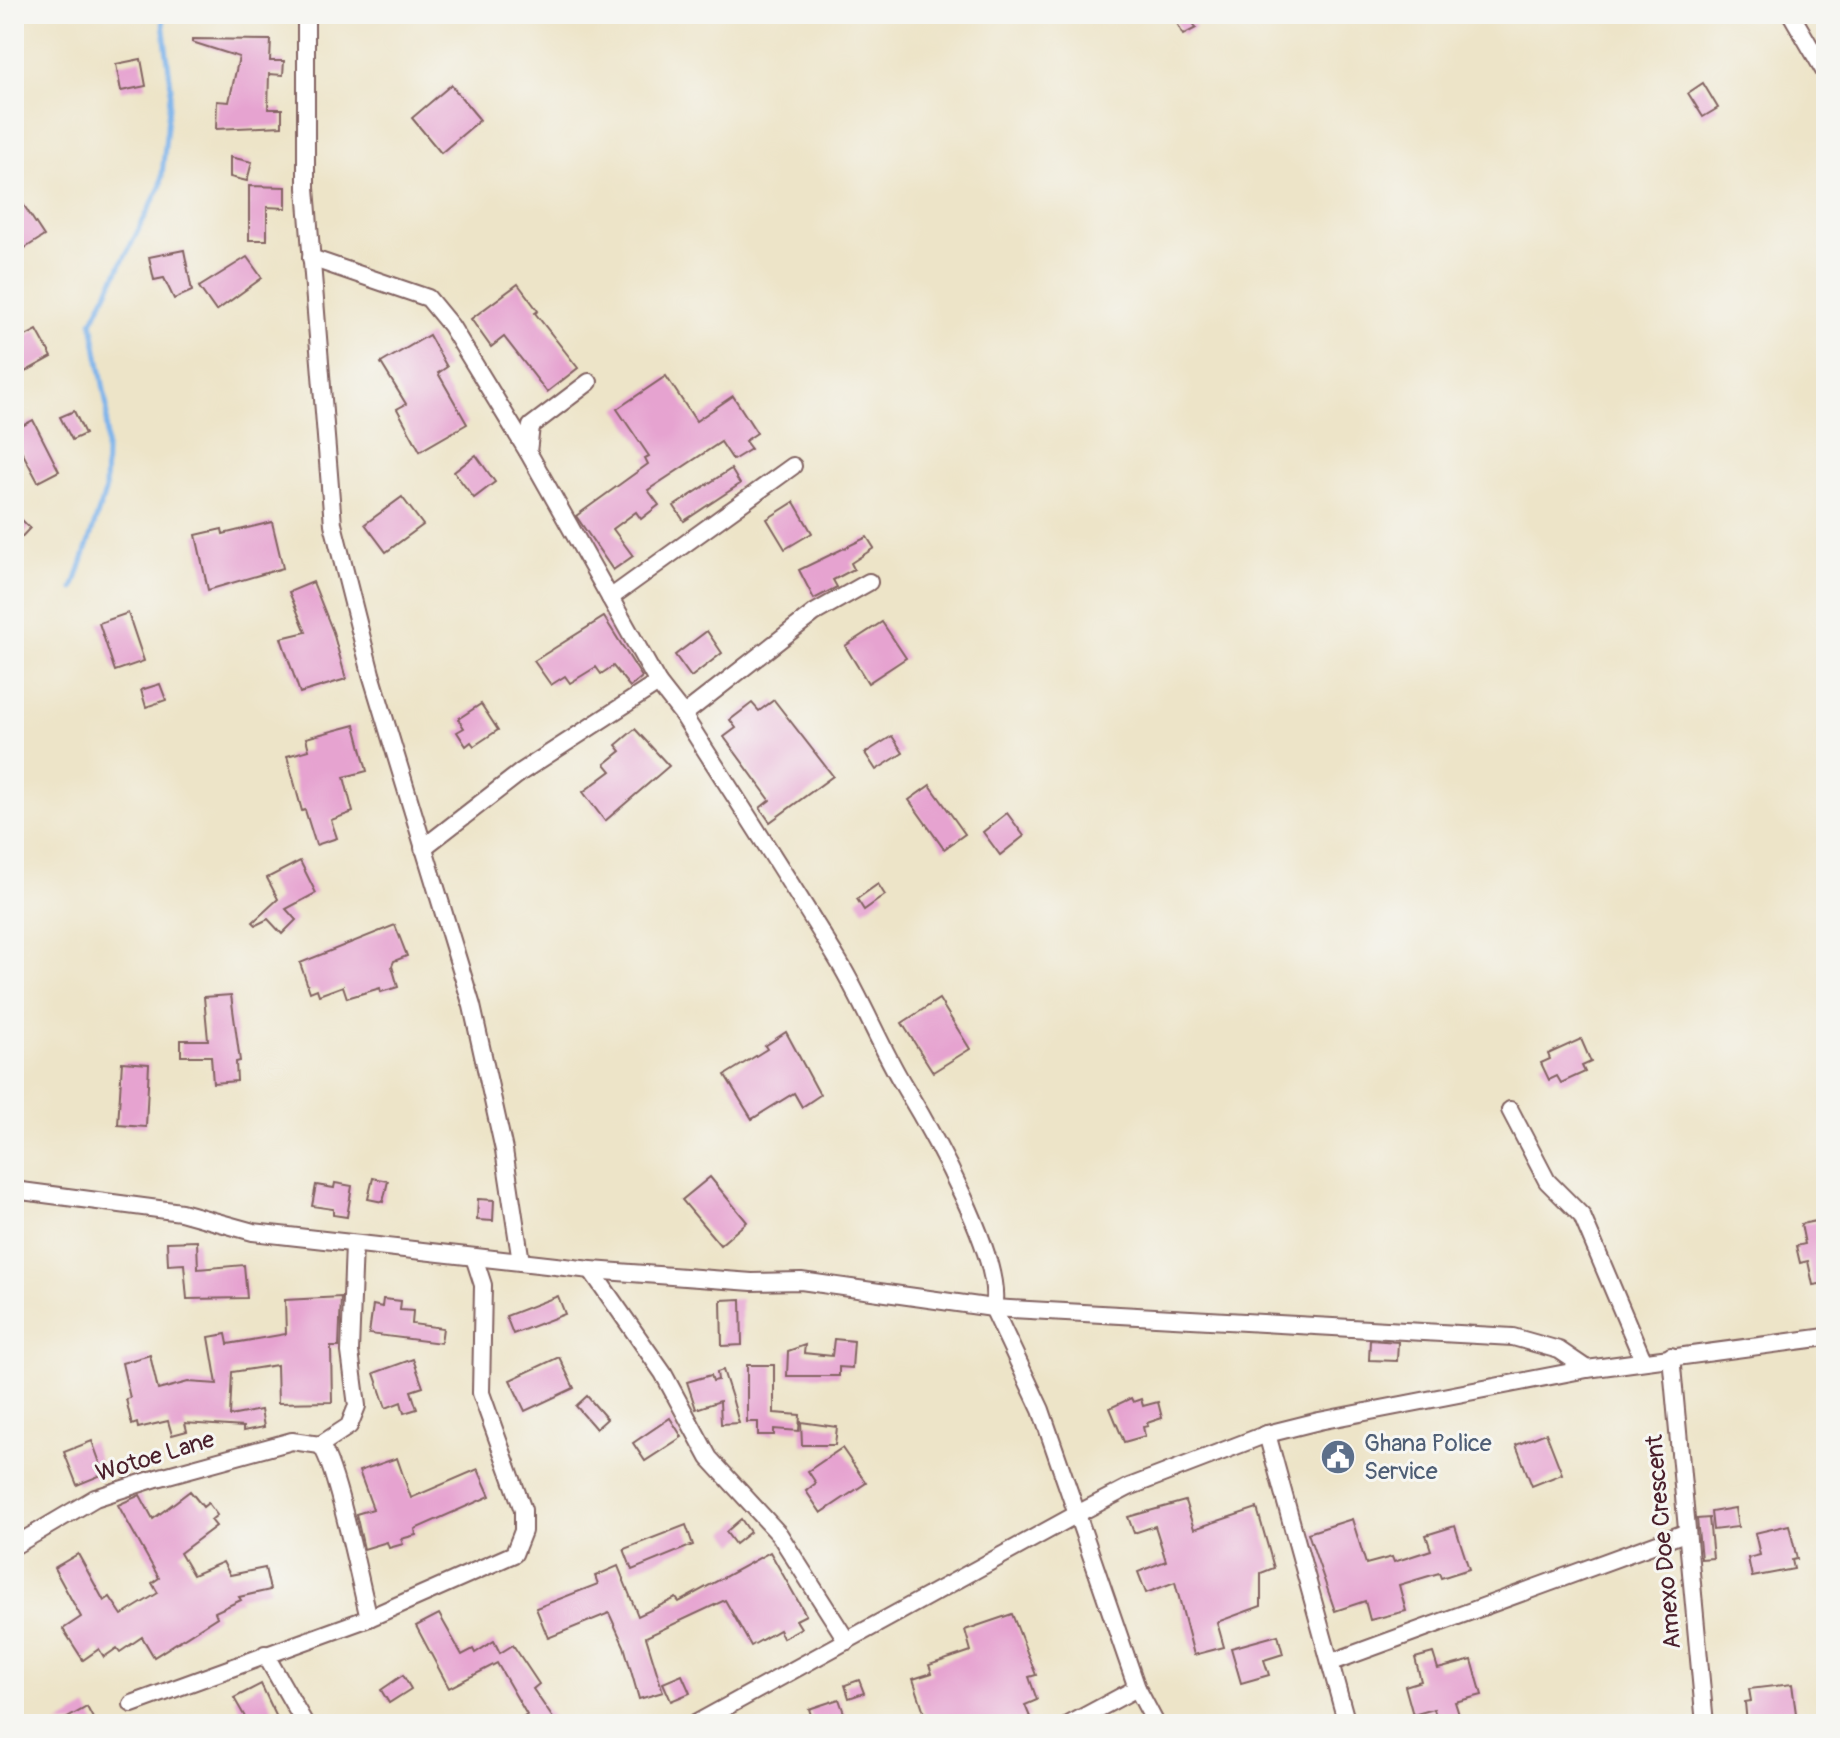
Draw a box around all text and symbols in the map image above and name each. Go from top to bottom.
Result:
street label: Wotoe Lane [92,1425,218,1488]
place label: Ghana Police Service [1364,1429,1492,1486]
street label: Amexo Doe Crescent [1640,1433,1687,1650]
public building icon: Ghana Police Service [1319,1438,1357,1476]

